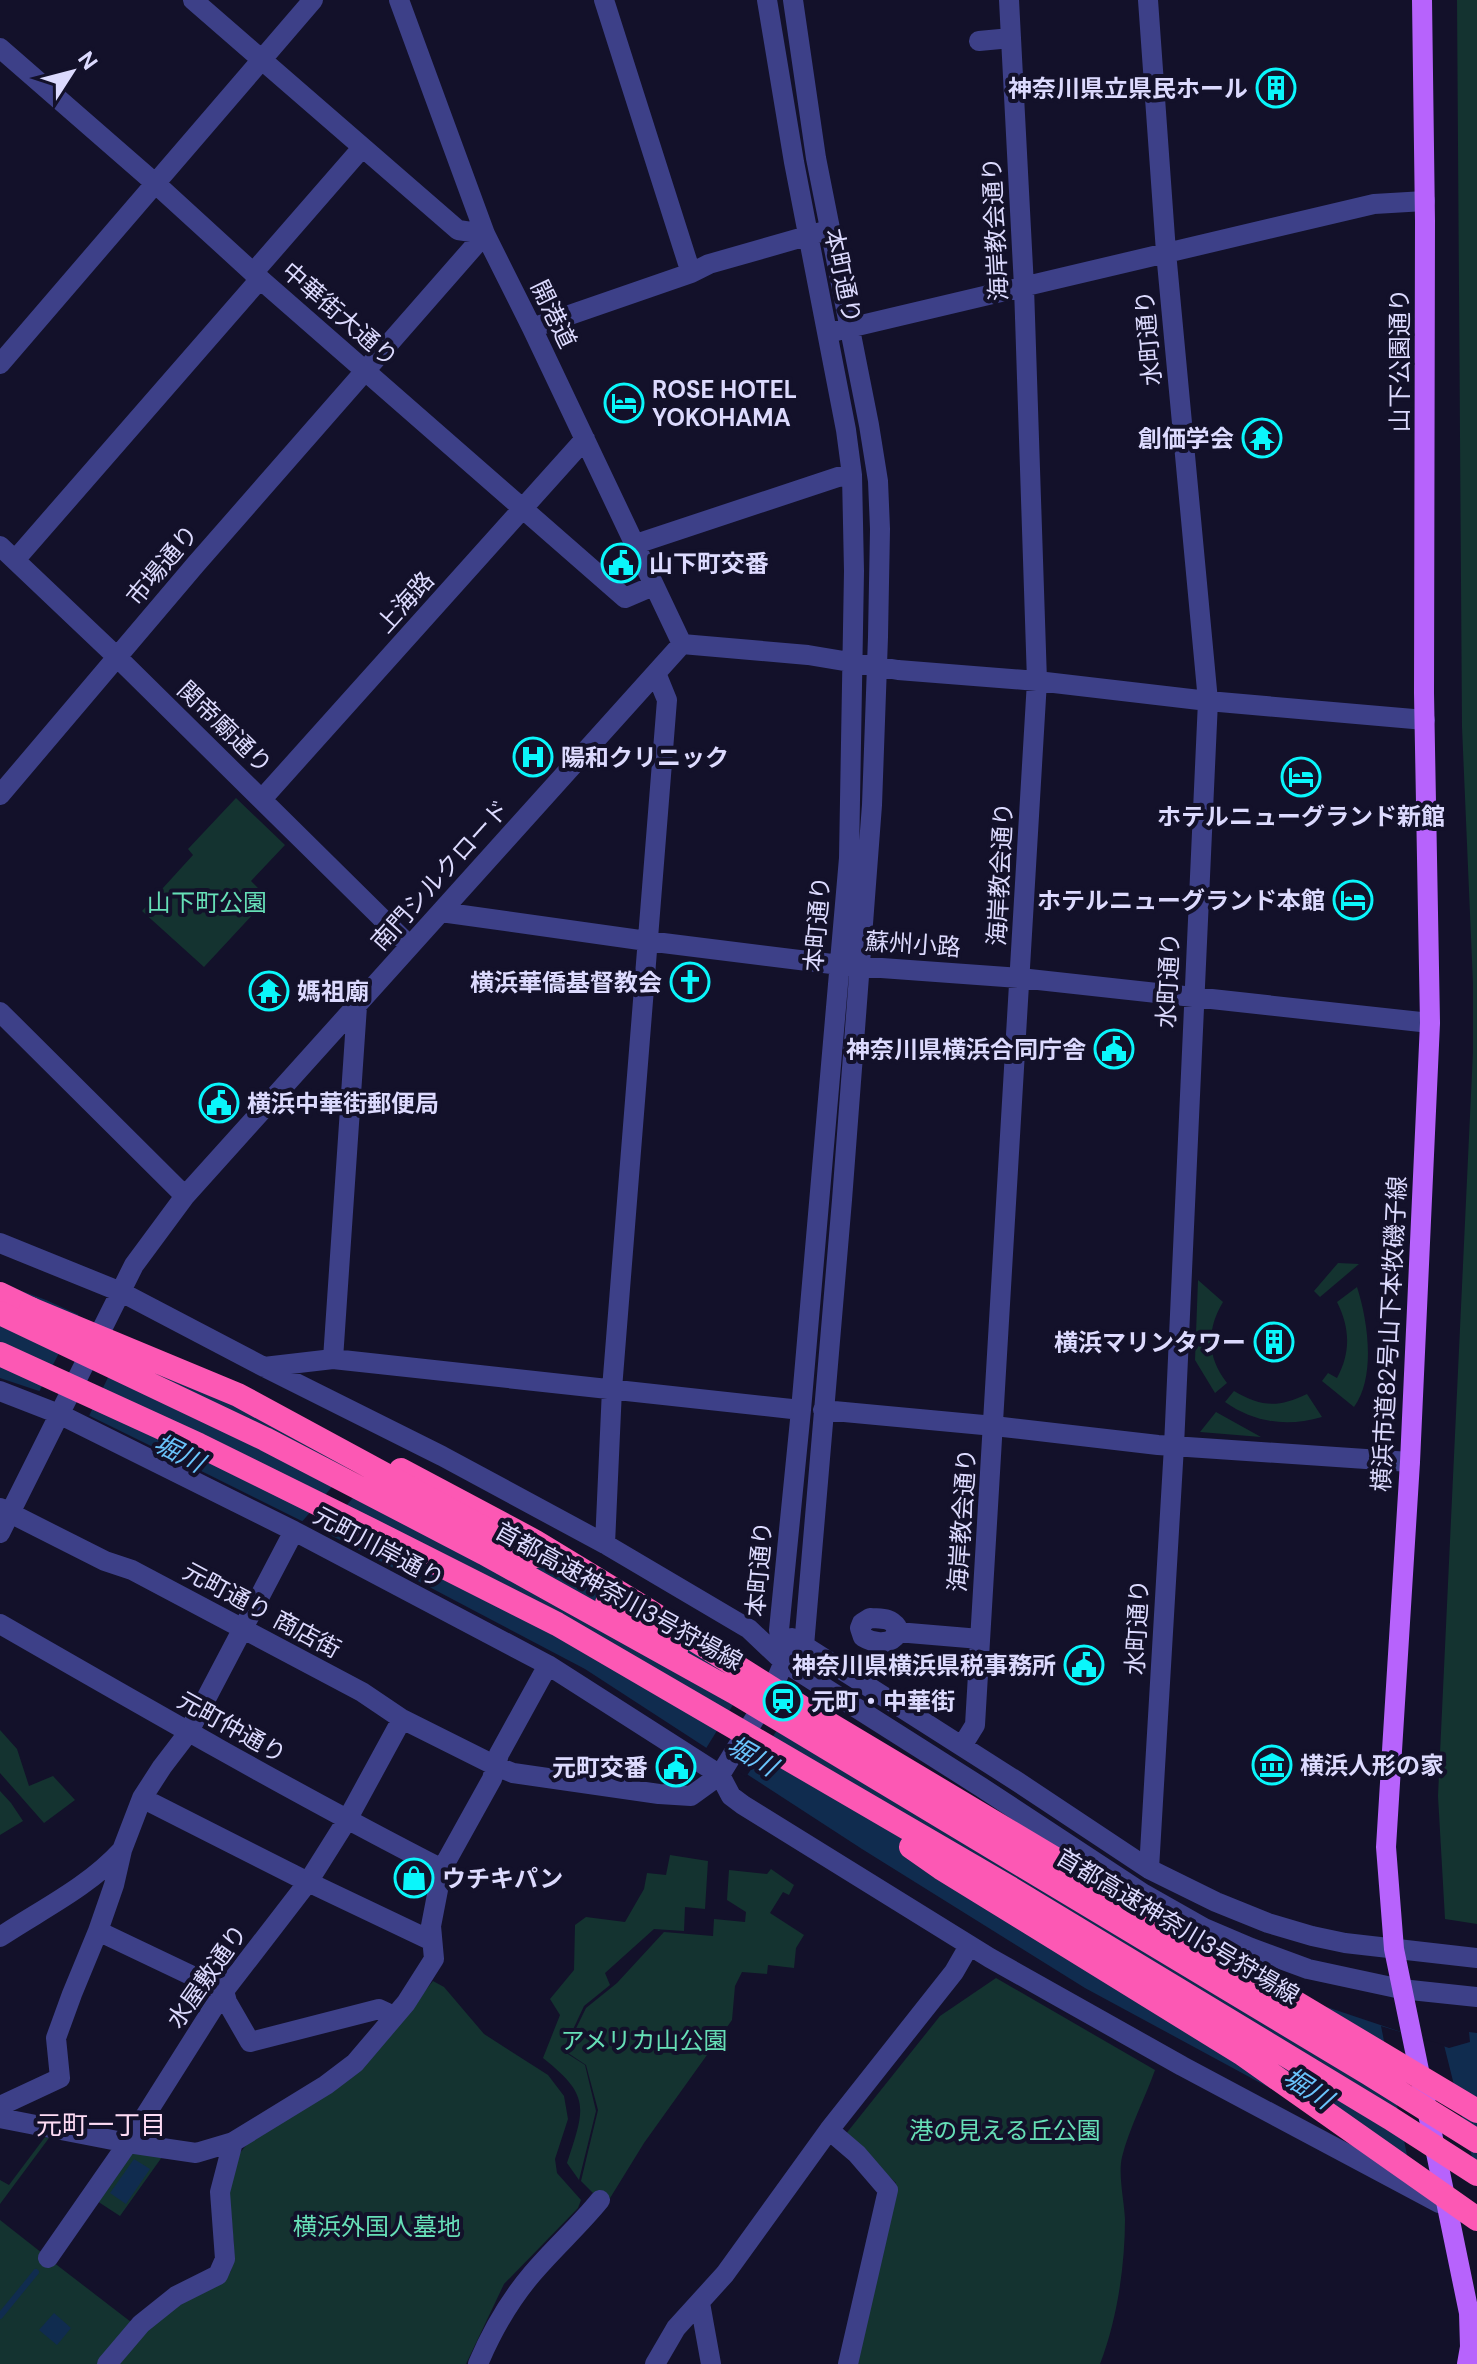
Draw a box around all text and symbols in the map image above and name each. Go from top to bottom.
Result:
north arrow [32,32,112,112]
text: N [71,46,104,76]
building icon: 神奈川県立県民ホール [1255,67,1297,109]
place label: 神奈川県立県民ホール [1008,73,1248,104]
street label: 海岸教会通り [976,156,1014,302]
street label: 本町通り [818,226,868,326]
street label: 中華街大通り [275,255,405,373]
street label: 開港道 [524,275,584,353]
street label: 山下公園通り [1384,288,1415,432]
street label: 水町通り [1128,289,1168,387]
place label: ROSE HOTEL YOKOHAMA [652,374,797,433]
hotel icon: ROSE HOTEL YOKOHAMA [603,382,645,424]
temple icon: 創価学会 [1241,417,1283,459]
place label: 創価学会 [1138,423,1234,454]
street label: 市場通り [119,518,205,612]
public building icon: 山下町交番 [600,542,642,584]
place label: 山下町交番 [649,548,769,579]
street label: 上海路 [369,565,441,639]
street label: 関帝廟通り [171,674,279,780]
hospital icon: 陽和クリニック [512,736,554,778]
place label: 陽和クリニック [561,742,729,773]
hotel icon: ホテルニューグランド新館 [1280,756,1322,798]
street label: 南門シルクロード [364,793,516,957]
street label: 海岸教会通り [981,801,1019,947]
place label: ホテルニューグランド新館 [1157,801,1445,832]
street label: 本町通り [797,875,837,973]
hotel icon: ホテルニューグランド本館 [1332,879,1374,921]
place label: ホテルニューグランド本館 [1037,885,1325,916]
park label: 山下町公園 [147,887,267,918]
street label: 蘇州小路 [864,925,962,963]
street label: 水町通り [1150,931,1186,1029]
church icon: 横浜華僑基督教会 [669,961,711,1003]
place label: 横浜華僑基督教会 [470,967,662,998]
temple icon: 媽祖廟 [248,970,290,1012]
place label: 媽祖廟 [297,976,369,1007]
public building icon: 神奈川県横浜合同庁舎 [1093,1028,1135,1070]
place label: 神奈川県横浜合同庁舎 [846,1034,1086,1065]
public building icon: 横浜中華街郵便局 [198,1082,240,1124]
place label: 横浜中華街郵便局 [247,1088,439,1119]
street label: 横浜市道82号山下本牧磯子線 [1365,1175,1413,1493]
building icon: 横浜マリンタワー [1253,1321,1295,1363]
place label: 横浜マリンタワー [1054,1327,1246,1358]
water label: 堀川 [148,1426,213,1481]
street label: 海岸教会通り [942,1447,982,1593]
street label: 元町川岸通り [308,1500,450,1594]
street label: 首都高速神奈川3号狩場線 [490,1515,748,1677]
street label: 本町通り [739,1520,779,1618]
street label: 元町通り 商店街 [178,1555,346,1665]
street label: 水町通り [1119,1578,1155,1676]
public building icon: 神奈川県横浜県税事務所 [1063,1644,1105,1686]
place label: 神奈川県横浜県税事務所 [792,1650,1056,1681]
station icon: 元町・中華街 [762,1680,804,1722]
street label: 元町仲通り [172,1684,292,1770]
place label: 元町・中華街 [811,1686,955,1717]
water label: 堀川 [721,1728,786,1785]
museum icon: 横浜人形の家 [1251,1744,1293,1786]
public building icon: 元町交番 [655,1746,697,1788]
place label: 横浜人形の家 [1300,1750,1444,1781]
place label: 元町交番 [552,1752,648,1783]
street label: 首都高速神奈川3号狩場線 [1051,1841,1305,2011]
shop icon: ウチキパン [393,1857,435,1899]
place label: ウチキパン [442,1863,563,1894]
street label: 水屋敷通り [160,1918,254,2034]
park label: アメリカ山公園 [561,2025,727,2056]
water label: 堀川 [1277,2060,1342,2118]
district label: 元町一丁目 [36,2108,166,2142]
park label: 港の見える丘公園 [909,2115,1101,2146]
park label: 横浜外国人墓地 [293,2211,461,2242]

